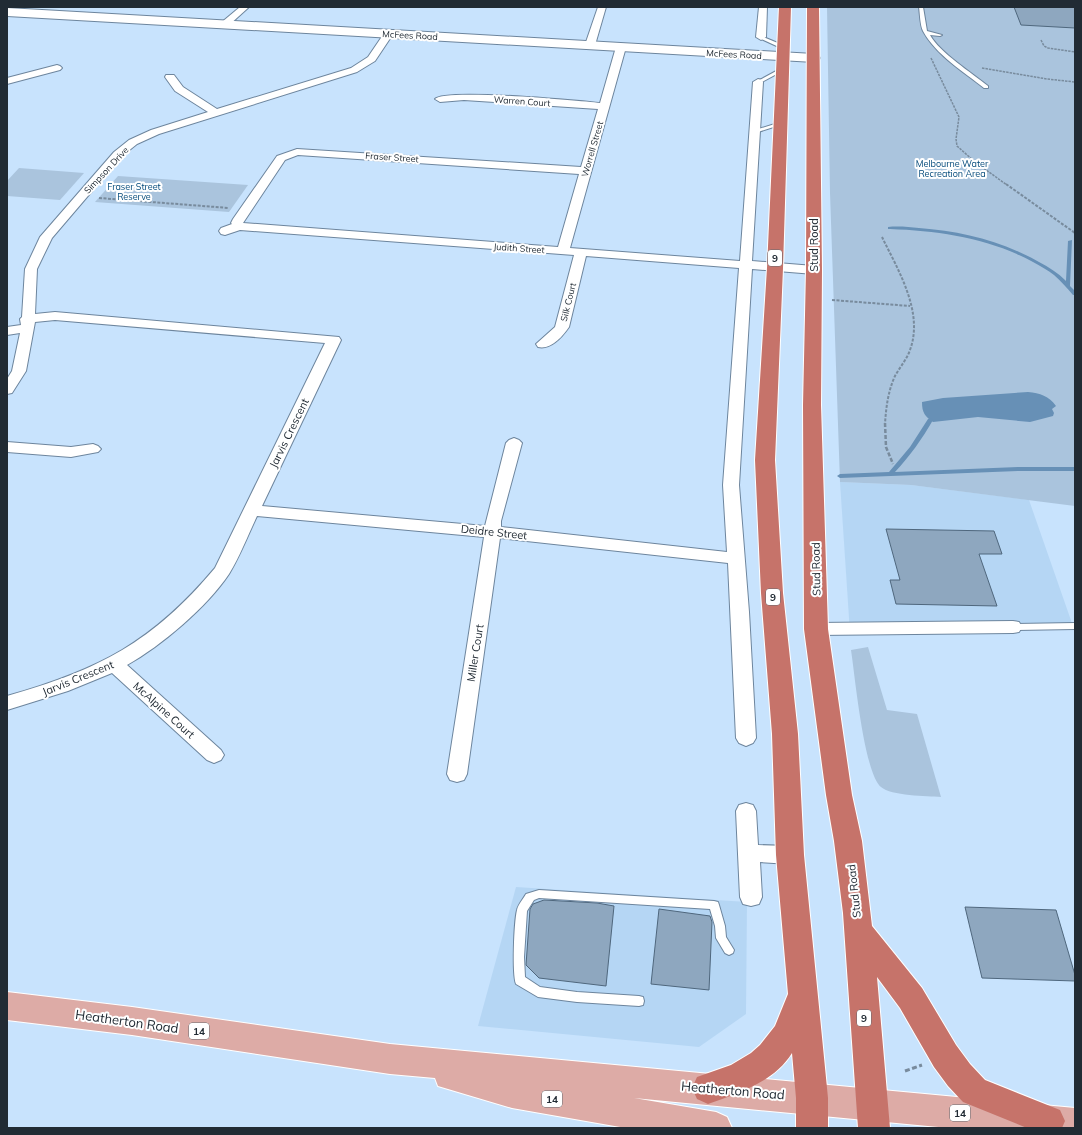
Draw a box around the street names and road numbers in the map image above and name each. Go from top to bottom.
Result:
street label: McFees Road [382,28,438,42]
street label: McFees Road [706,47,762,61]
street label: Warren Court [493,94,551,108]
street label: Worrell Street [579,120,605,178]
street label: Simpson Drive [82,144,131,196]
street label: Fraser Street [365,150,419,164]
street label: Stud Road [807,218,821,272]
street label: Judith Street [493,241,545,255]
road number: 9 [768,250,782,266]
street label: Silk Court [558,281,578,323]
street label: Jarvis Crescent [266,396,312,470]
street label: Deidre Street [460,522,528,542]
street label: Stud Road [809,542,823,596]
road number: 9 [766,589,780,605]
street label: Miller Court [464,623,486,683]
street label: Jarvis Crescent [40,657,116,699]
street label: McAlpine Court [130,679,198,741]
street label: Stud Road [844,864,864,918]
street label: Heatherton Road [74,1006,180,1036]
road number: 9 [857,1010,871,1026]
road number: 14 [189,1023,209,1039]
street label: Heatherton Road [681,1078,785,1102]
road number: 14 [542,1091,562,1107]
road number: 14 [950,1105,970,1121]

